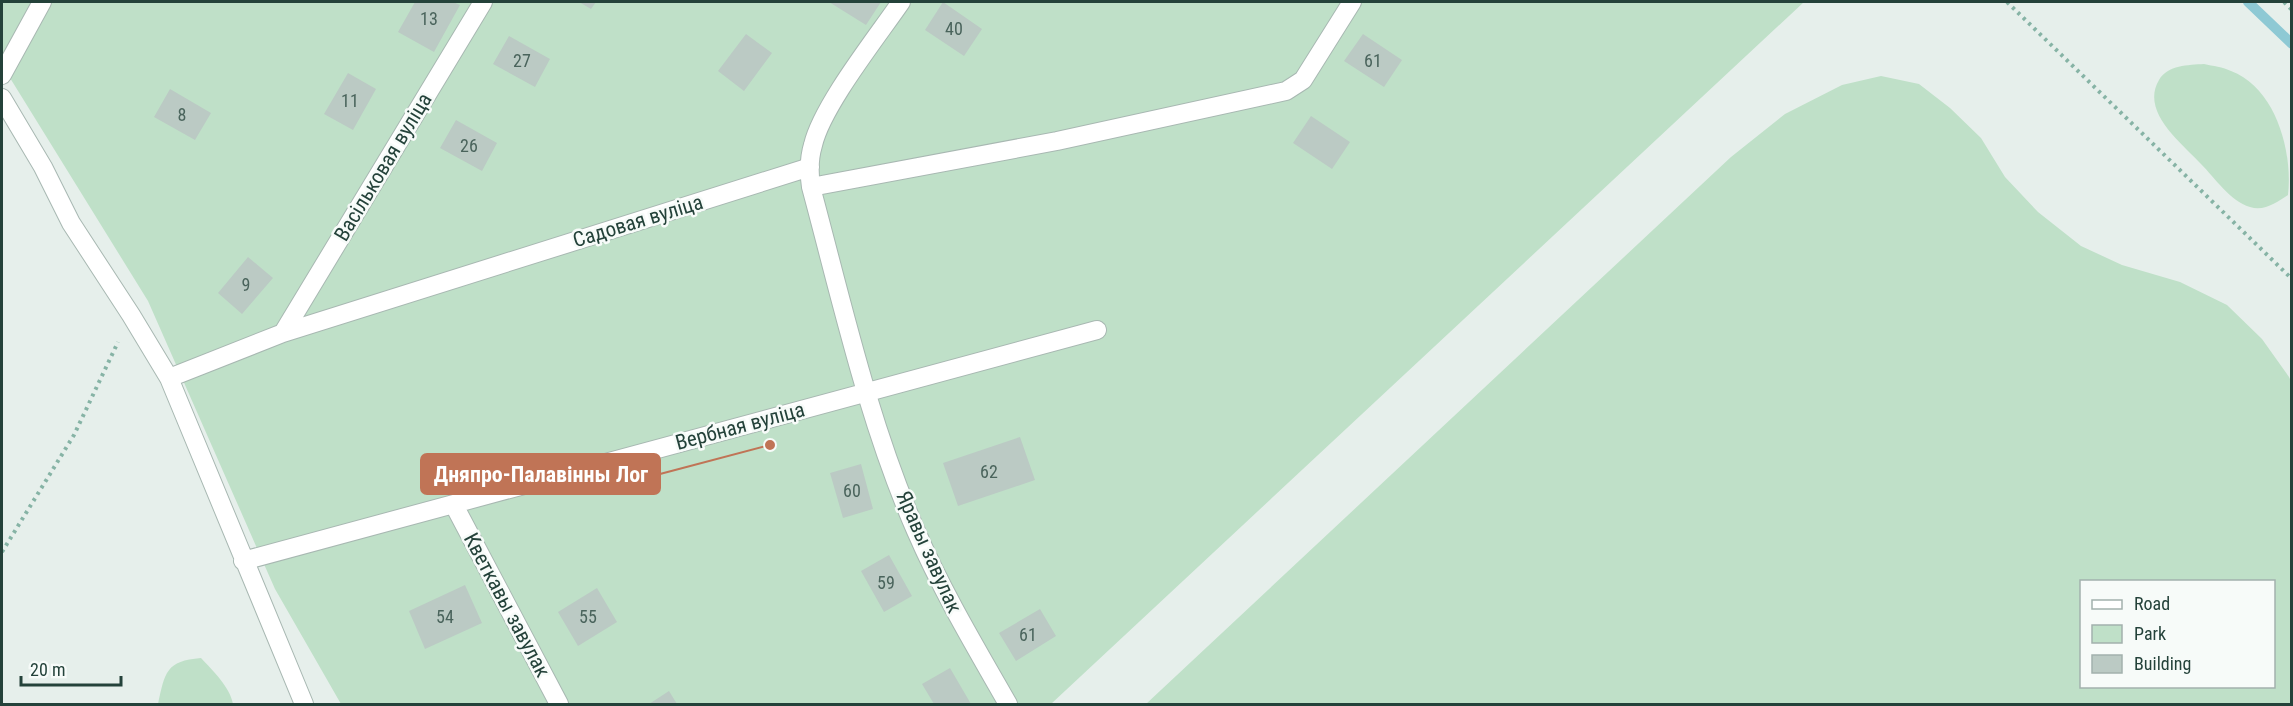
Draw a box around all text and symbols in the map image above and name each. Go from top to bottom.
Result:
house number: 13 [420,8,438,29]
house number: 40 [945,18,963,39]
house number: 27 [513,50,531,71]
house number: 61 [1364,50,1382,71]
street label: Васільковая вуліца [329,89,437,245]
house number: 11 [341,90,359,111]
house number: 8 [178,104,186,125]
house number: 26 [460,135,478,156]
street label: Садовая вуліца [570,190,706,252]
house number: 9 [242,274,250,295]
street label: Вербная вуліца [673,397,807,455]
callout: Дняпро-Палавінны Лог [421,454,660,494]
house number: 62 [980,461,998,482]
text: Дняпро-Палавінны Лог [434,462,648,487]
house number: 60 [843,480,861,501]
street label: Яравы завулак [891,487,967,617]
street label: Кветкавы завулак [459,529,555,681]
house number: 59 [877,572,895,593]
legend [2080,580,2275,688]
text: Road [2134,593,2170,614]
house number: 54 [436,606,454,627]
house number: 55 [579,606,597,627]
text: Park [2134,623,2166,644]
house number: 61 [1019,624,1037,645]
scale bar [21,649,122,687]
text: Building [2134,653,2191,674]
text: 20 m [30,659,65,680]

